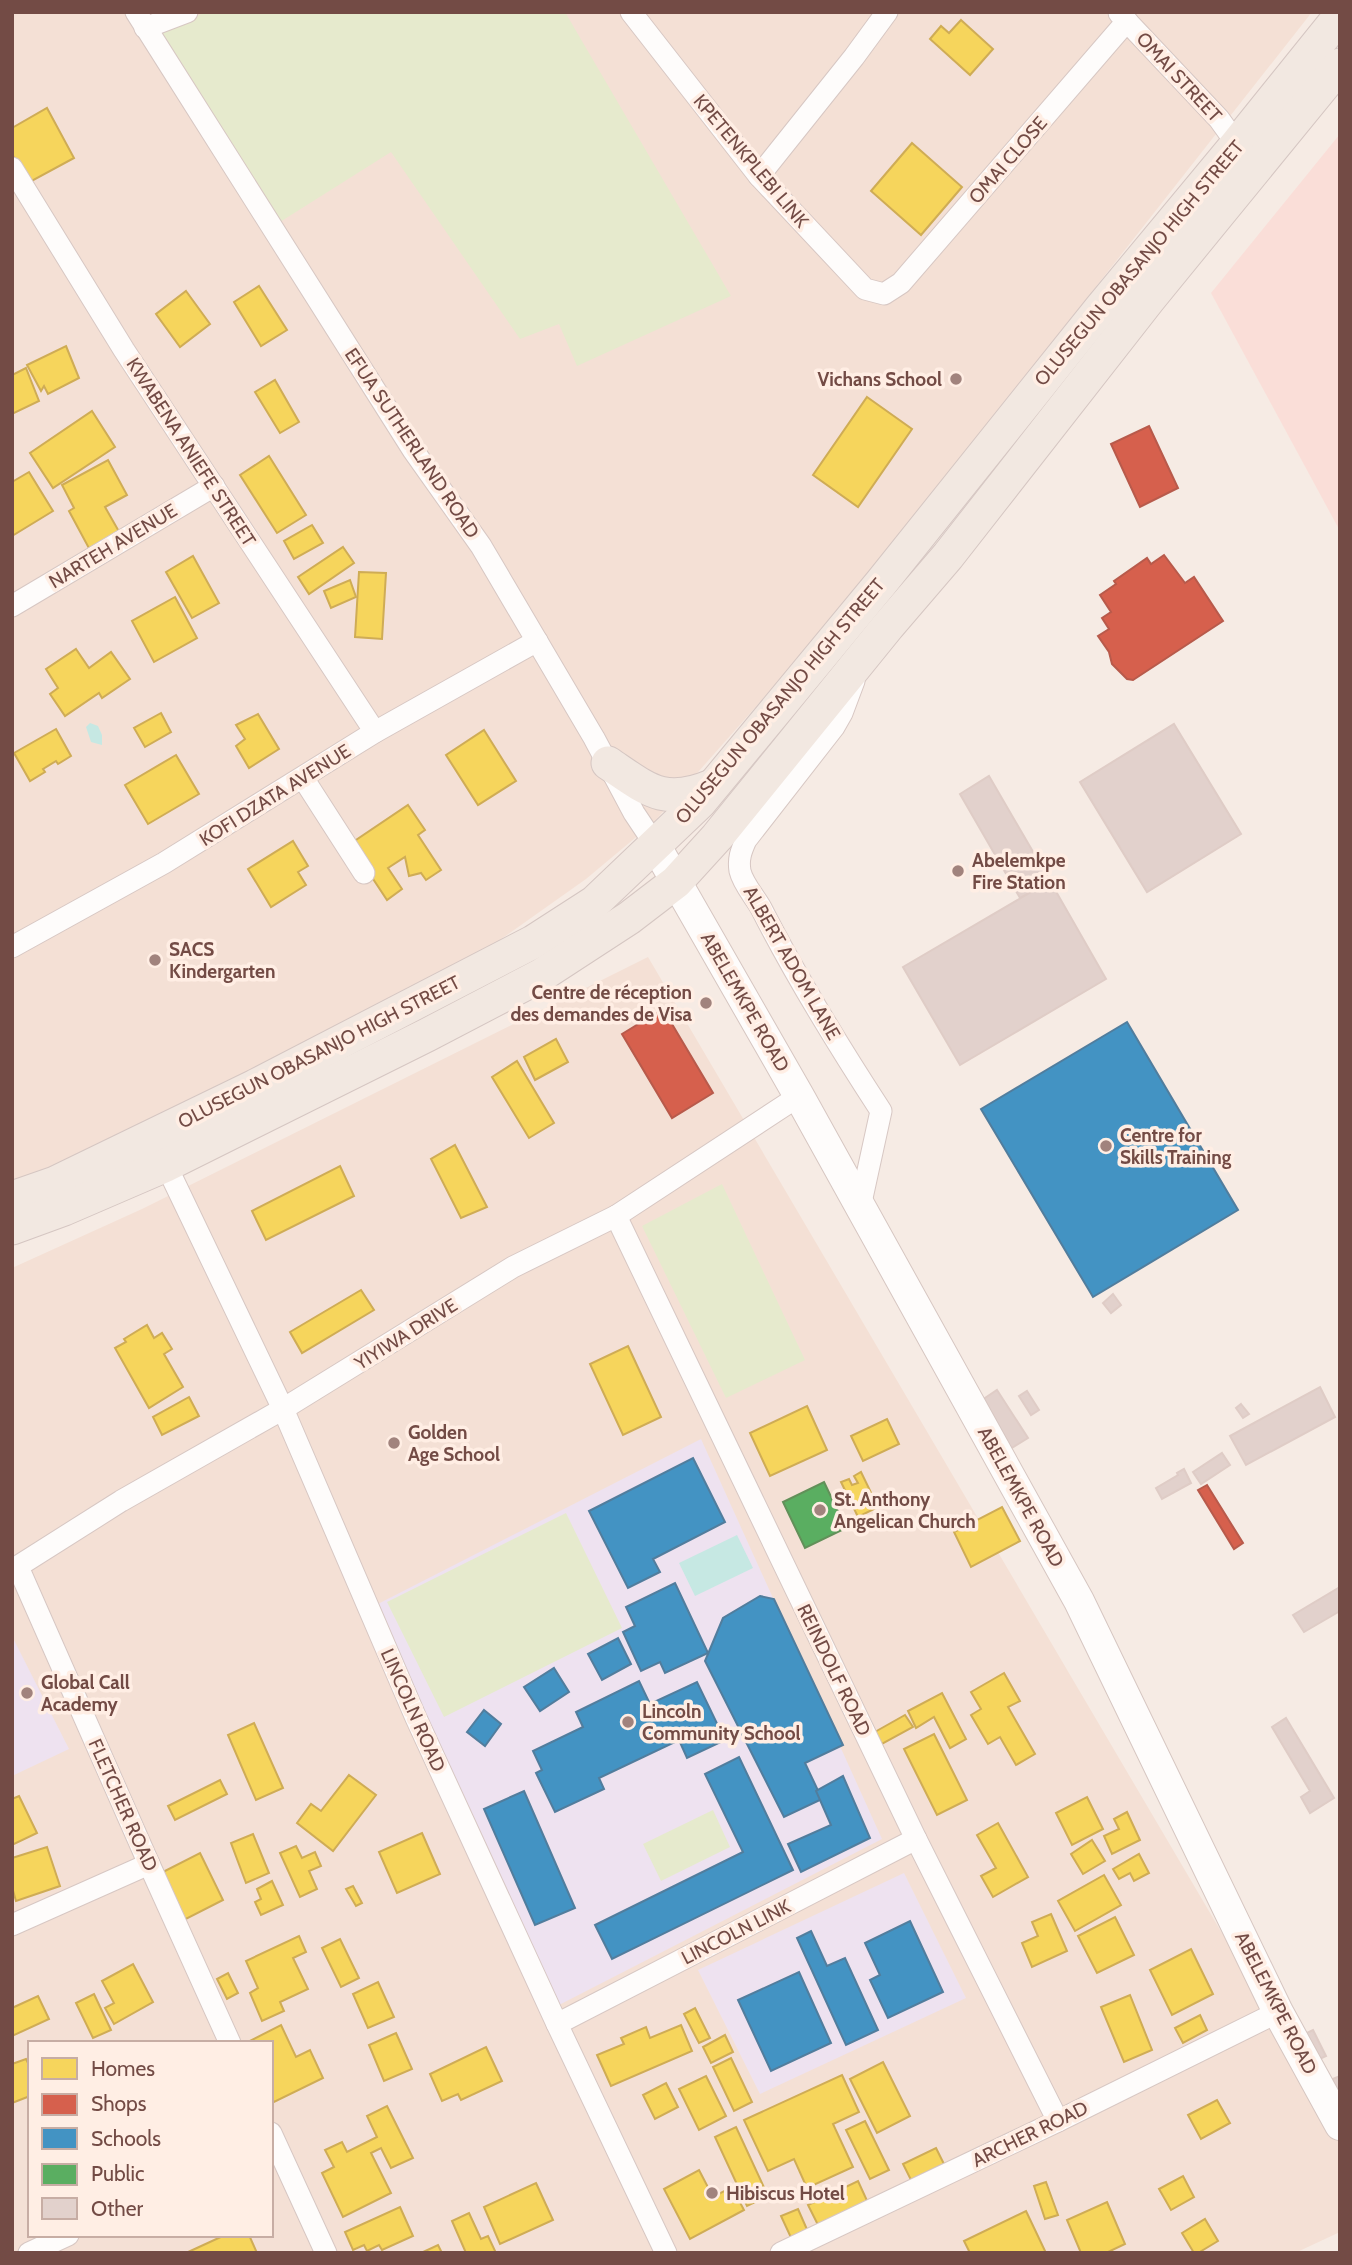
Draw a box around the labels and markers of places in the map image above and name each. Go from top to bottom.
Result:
place label: Vichans School [818,368,942,391]
marker: Vichans School [948,371,964,387]
place label: Abelemkpe Fire Station [972,849,1066,894]
marker: Abelemkpe Fire Station [950,863,966,879]
place label: SACS Kindergarten [169,938,275,983]
marker: SACS Kindergarten [147,952,163,968]
place label: Centre de réception des demandes de Visa [510,981,693,1026]
marker: Centre de réception des demandes de Visa [698,995,714,1011]
place label: Centre for Skills Training [1120,1124,1232,1169]
marker: Centre for Skills Training [1098,1138,1114,1154]
place label: Golden Age School [408,1421,500,1466]
marker: Golden Age School [386,1435,402,1451]
place label: St. Anthony Angelican Church [834,1488,976,1533]
marker: St. Anthony Angelican Church [812,1502,828,1518]
place label: Global Call Academy [41,1671,130,1716]
marker: Global Call Academy [19,1685,35,1701]
place label: Lincoln Community School [642,1700,801,1745]
marker: Lincoln Community School [620,1714,636,1730]
place label: Hibiscus Hotel [726,2182,845,2205]
marker: Hibiscus Hotel [704,2185,720,2201]

